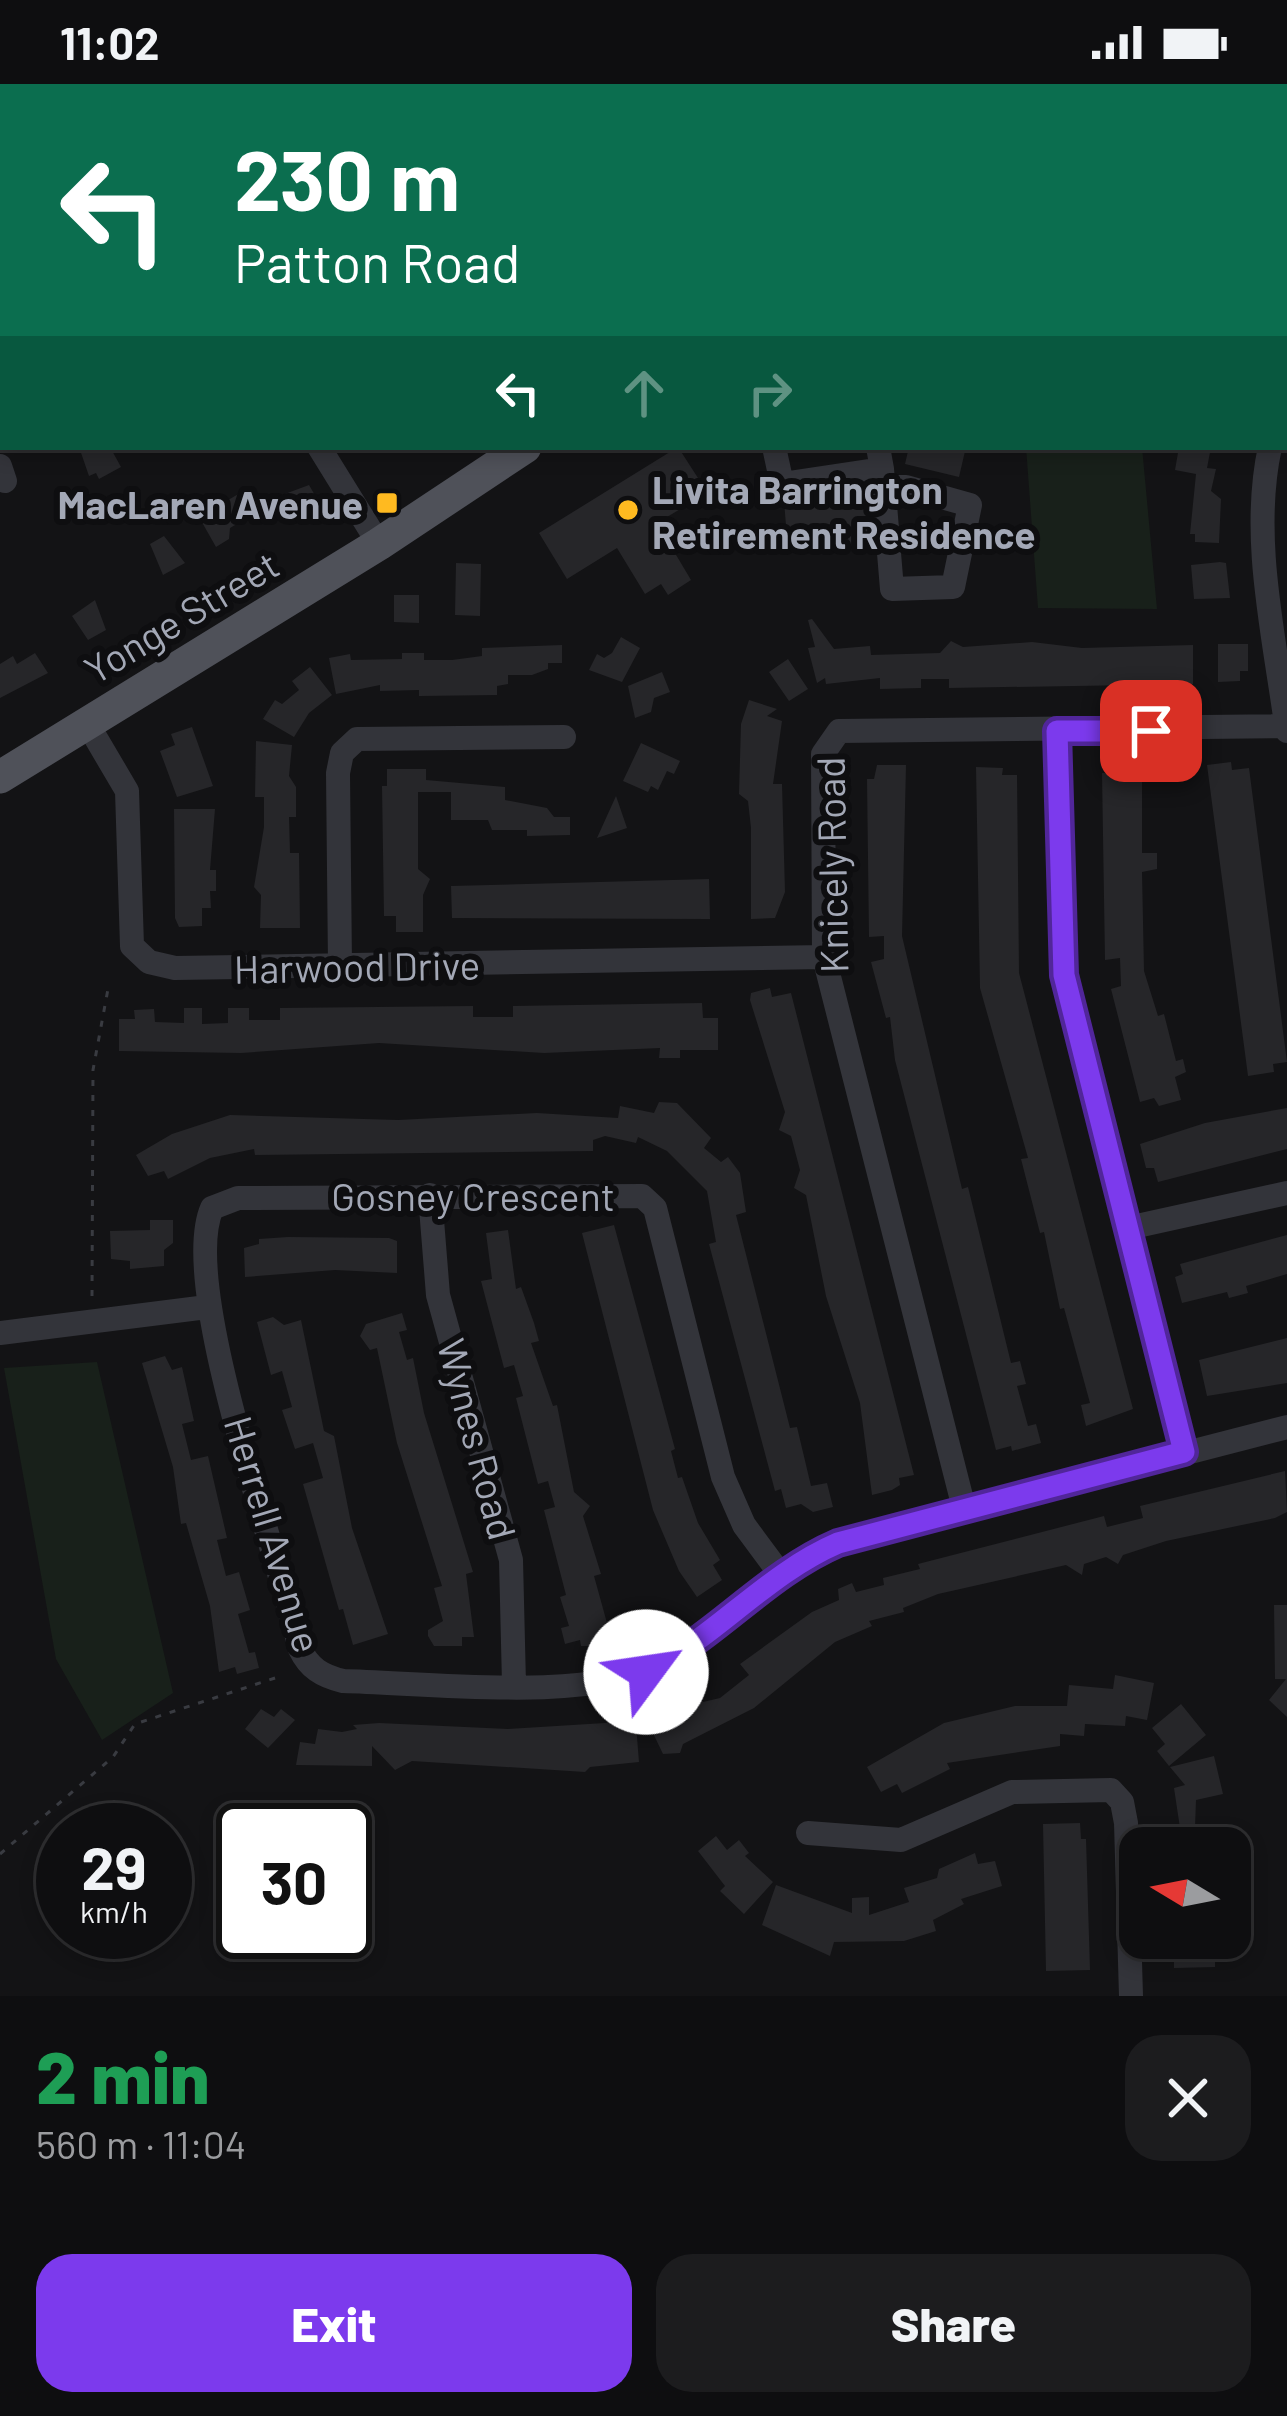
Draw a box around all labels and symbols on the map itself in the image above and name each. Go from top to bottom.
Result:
place label: Livita Barrington Retirement Residence [652,465,1036,557]
place label: MacLaren Avenue [58,480,363,527]
marker: MacLaren Avenue [374,490,400,516]
marker: Livita Barrington Retirement Residence [615,497,641,523]
street label: Yonge Street [76,540,286,692]
pin [1100,680,1202,782]
street label: Knicely Road [806,756,856,974]
street label: Harwood Drive [233,940,481,992]
street label: Gosney Crescent [331,1172,615,1219]
street label: Wynes Road [429,1334,527,1544]
street label: Herrell Avenue [216,1410,332,1658]
position arrow [583,1609,709,1735]
speed limit sign: 30 [216,1803,372,1959]
north arrow [1119,1827,1251,1959]

